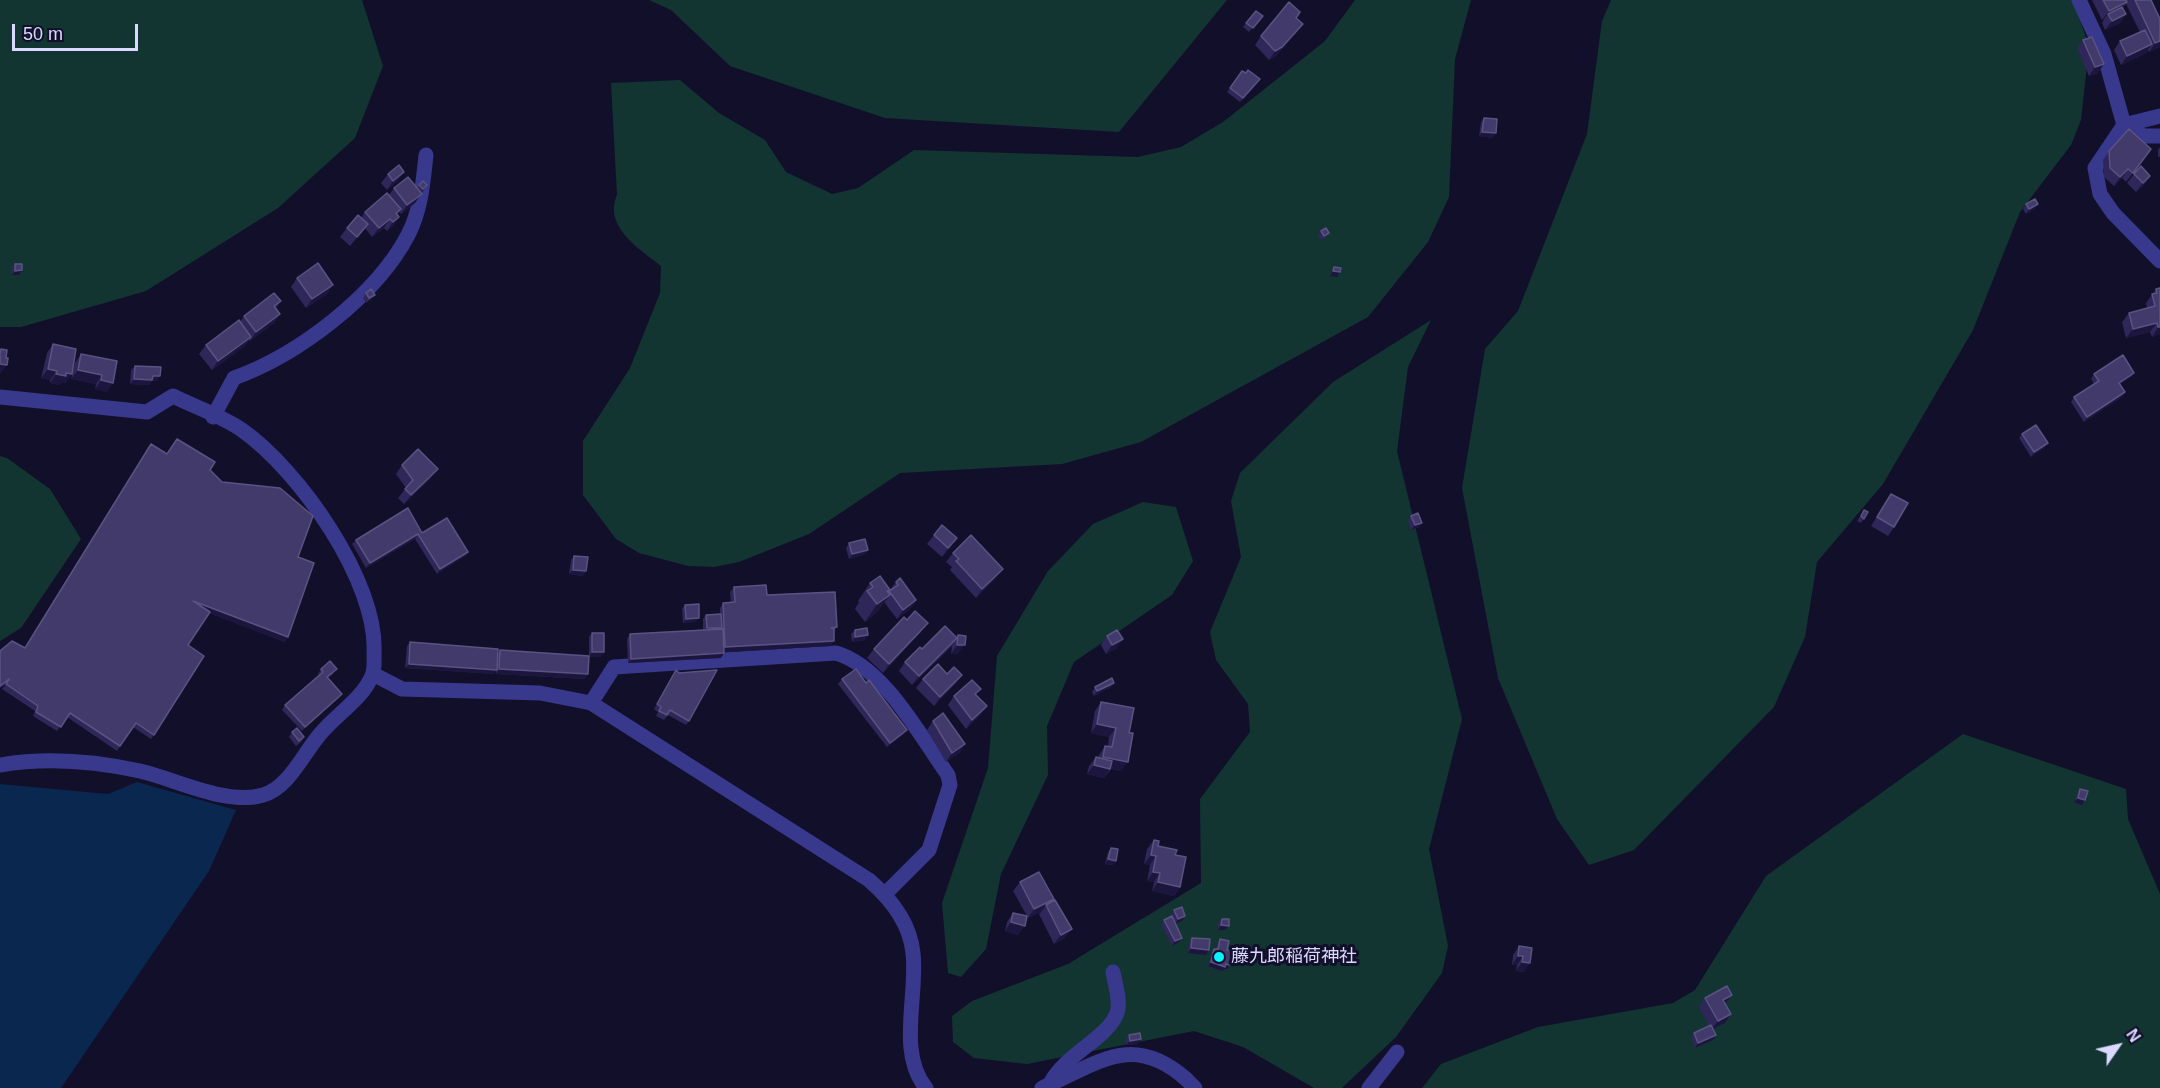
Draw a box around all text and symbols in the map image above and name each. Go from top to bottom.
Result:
scale bar [15,12,141,50]
text: 50 m [23,24,63,44]
place label: 藤九郎稲荷神社 [1231,946,1357,968]
marker: 藤九郎稲荷神社 [1212,950,1226,964]
north arrow [2088,1016,2148,1076]
text: N [2123,1026,2144,1045]

